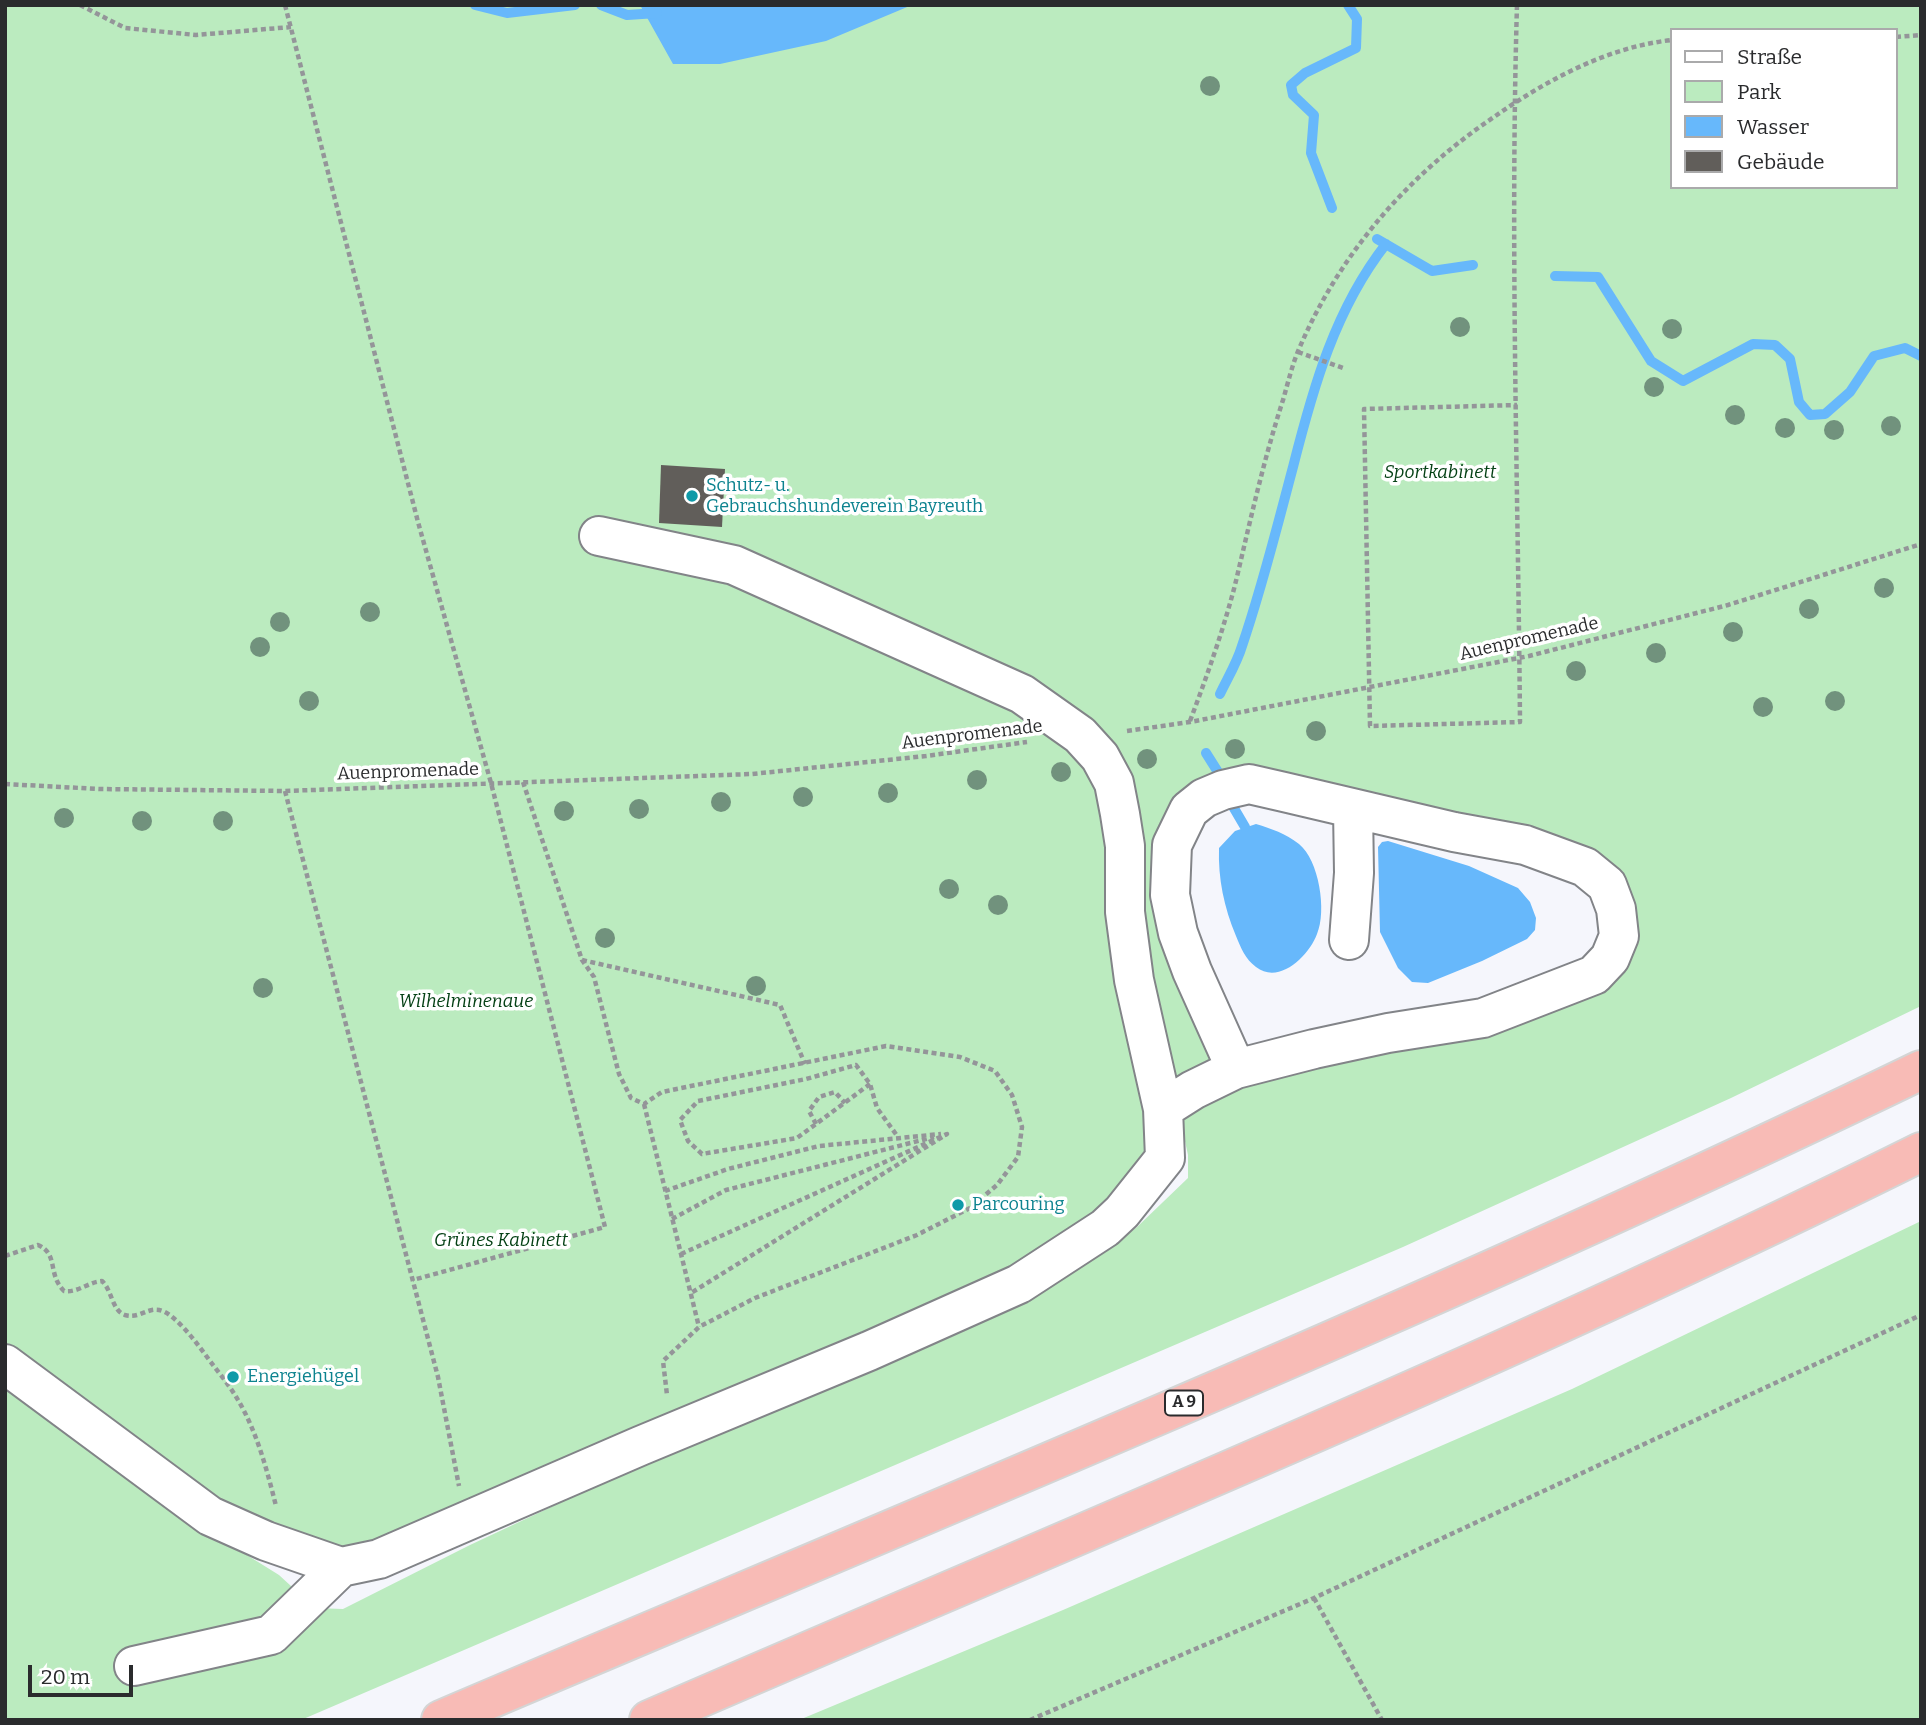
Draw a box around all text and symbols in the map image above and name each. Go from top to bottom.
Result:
legend [1671,28,1898,189]
text: Straße [1737,44,1802,70]
text: Park [1737,79,1781,105]
text: Wasser [1737,114,1809,140]
text: Gebäude [1737,149,1825,175]
park label: Sportkabinett [1384,462,1496,484]
place label: Schutz- u. Gebrauchshundeverein Bayreuth [706,475,983,518]
marker: Schutz- u. Gebrauchshundeverein Bayreuth [684,488,700,504]
street label: Auenpromenade [1457,613,1601,665]
street label: Auenpromenade [900,716,1044,754]
street label: Auenpromenade [337,759,479,785]
park label: Wilhelminenaue [399,991,533,1013]
place label: Parcouring [972,1194,1065,1216]
marker: Parcouring [950,1197,966,1213]
park label: Grünes Kabinett [434,1230,568,1252]
place label: Energiehügel [247,1366,359,1388]
marker: Energiehügel [225,1369,241,1385]
road number: A 9 [1165,1390,1203,1415]
scale bar [32,1652,136,1696]
text: 20 m [41,1664,90,1690]

